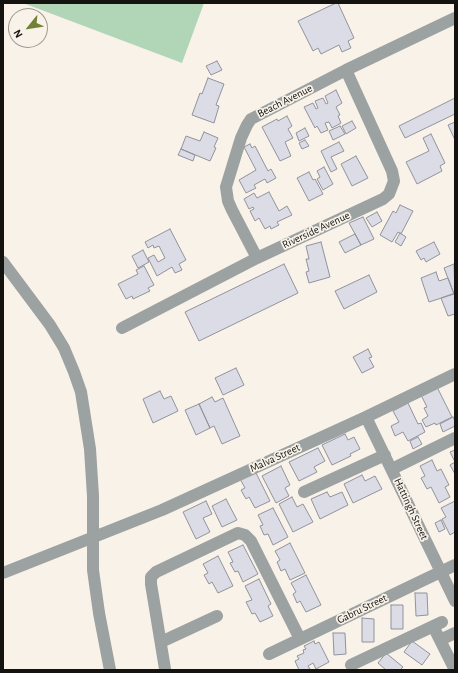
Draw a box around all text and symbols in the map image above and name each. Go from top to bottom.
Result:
north arrow [8,8,48,48]
text: N [11,28,25,40]
street label: Beach Avenue [255,82,315,120]
street label: Riverside Avenue [280,209,352,251]
street label: Malva Street [248,441,302,475]
street label: Hattingh Street [391,476,431,542]
street label: Gabru Street [335,591,389,627]

